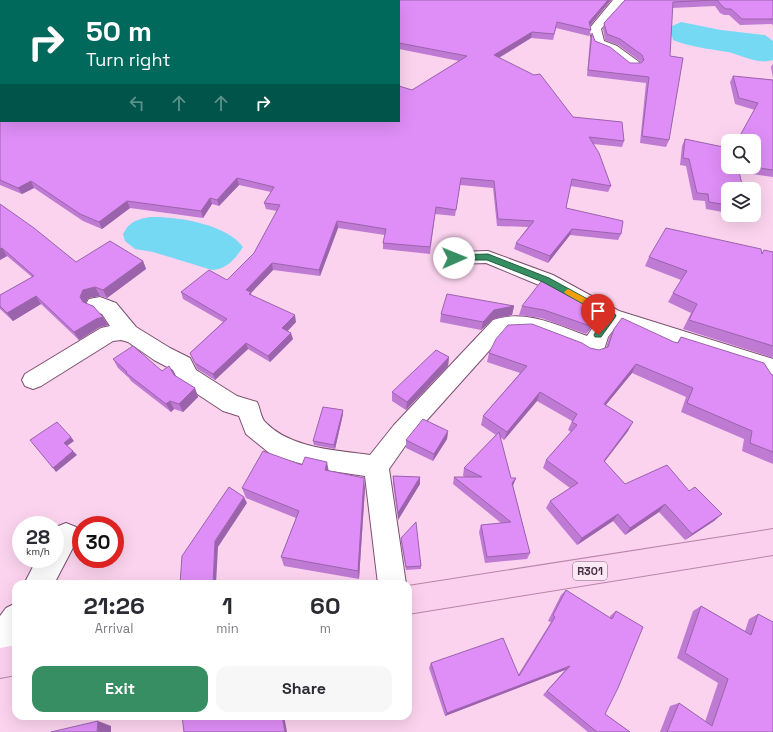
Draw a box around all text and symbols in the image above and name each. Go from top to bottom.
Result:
text: 50 m [86,13,152,49]
icon: right [20,16,72,68]
text: Turn right [86,48,170,71]
icon: left [126,92,148,114]
icon: ahead [168,92,190,114]
icon: ahead [210,92,232,114]
icon: right [252,92,274,114]
map controls [721,134,761,222]
button: search [721,134,761,174]
button: layers [721,182,761,222]
position arrow [433,237,475,279]
pin [581,294,615,335]
icon: arrive [587,300,609,322]
speed limit sign: 30 [72,516,124,568]
text: 28 [26,524,50,550]
text: km/h [26,545,50,558]
road number: R301 [573,562,607,580]
text: 21:26 [83,590,145,621]
text: 1 [222,590,233,621]
text: 60 [310,590,341,621]
text: Arrival [95,620,133,637]
text: min [216,620,239,637]
text: m [320,620,331,637]
button: Exit [32,666,208,712]
button: Share [216,666,392,712]

